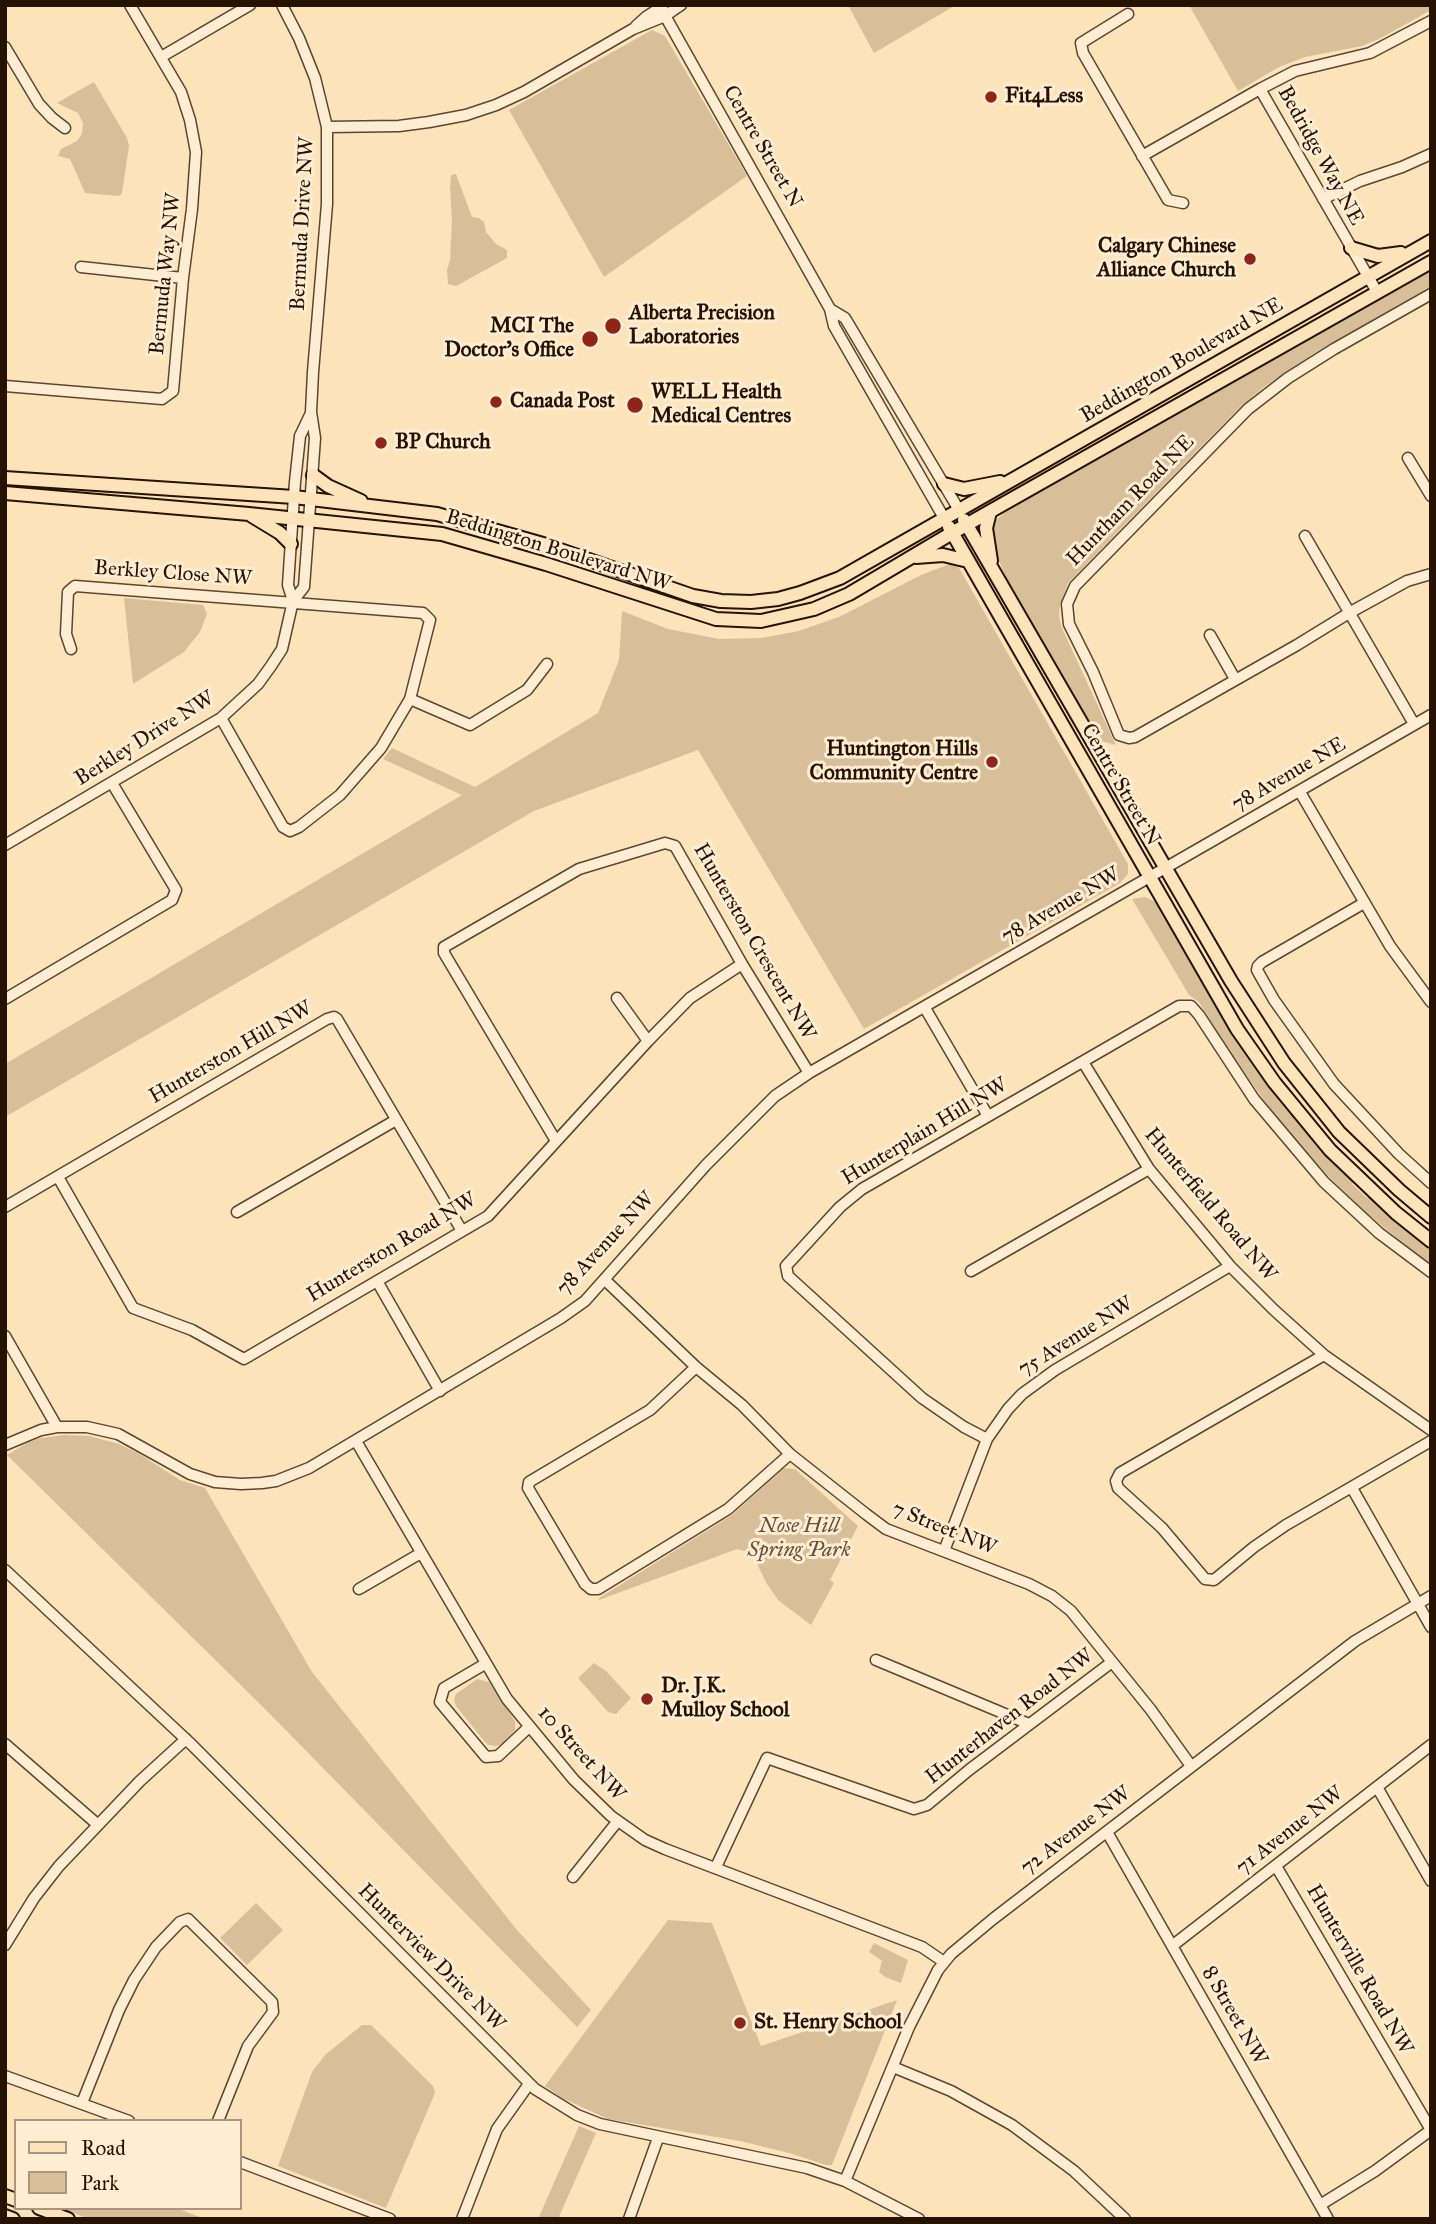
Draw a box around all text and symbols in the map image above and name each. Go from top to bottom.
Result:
street label: Centre Street N [717,81,807,213]
street label: Bedridge Way NE [1271,82,1369,230]
place label: Fit4Less [1005,84,1083,110]
marker: Fit4Less [983,89,999,105]
street label: Bermuda Drive NW [286,136,320,312]
street label: Bermuda Way NW [145,192,187,356]
place label: Calgary Chinese Alliance Church [1097,234,1236,284]
marker: Calgary Chinese Alliance Church [1242,251,1258,267]
street label: Beddington Boulevard NE [1076,293,1288,429]
place label: Alberta Precision Laboratories [629,301,775,351]
place label: MCI The Doctor’s Office [444,314,574,364]
marker: Alberta Precision Laboratories [603,316,623,336]
marker: MCI The Doctor’s Office [580,329,600,349]
place label: WELL Health Medical Centres [651,380,791,430]
place label: Canada Post [510,389,615,415]
marker: Canada Post [488,394,504,410]
marker: WELL Health Medical Centres [625,395,645,415]
place label: BP Church [395,430,491,456]
street label: Huntham Road NE [1062,430,1200,572]
marker: BP Church [373,435,389,451]
street label: Beddington Boulevard NW [442,505,674,597]
street label: Berkley Close NW [93,556,253,592]
street label: Berkley Drive NW [71,686,219,792]
street label: Centre Street N [1075,719,1165,851]
street label: 78 Avenue NE [1228,732,1350,818]
place label: Huntington Hills Community Centre [810,737,978,787]
marker: Huntington Hills Community Centre [984,754,1000,770]
street label: Hunterston Crescent NW [687,839,821,1045]
street label: 78 Avenue NW [997,862,1125,950]
street label: Hunterston Hill NW [145,996,317,1110]
street label: Hunterplain Hill NW [838,1073,1012,1191]
street label: Hunterfield Road NW [1138,1123,1282,1287]
street label: Hunterston Road NW [303,1187,481,1309]
street label: 78 Avenue NW [552,1187,660,1301]
street label: 75 Avenue NW [1014,1292,1138,1382]
street label: 7 Street NW [888,1497,1000,1561]
park label: Nose Hill Spring Park [748,1514,850,1564]
street label: Hunterhaven Road NW [921,1644,1099,1790]
place label: Dr. J.K. Mulloy School [661,1674,789,1724]
marker: Dr. J.K. Mulloy School [639,1691,655,1707]
street label: 10 Street NW [532,1701,630,1807]
street label: 72 Avenue NW [1016,1781,1136,1881]
street label: 71 Avenue NW [1231,1781,1349,1881]
street label: Hunterview Drive NW [352,1879,510,2037]
street label: Hunterville Road NW [1300,1880,1418,2060]
street label: 8 Street NW [1196,1962,1272,2070]
place label: St. Henry School [754,2010,902,2036]
marker: St. Henry School [732,2015,748,2031]
legend [14,2119,242,2210]
text: Road [81,2135,126,2161]
text: Park [81,2170,119,2196]

